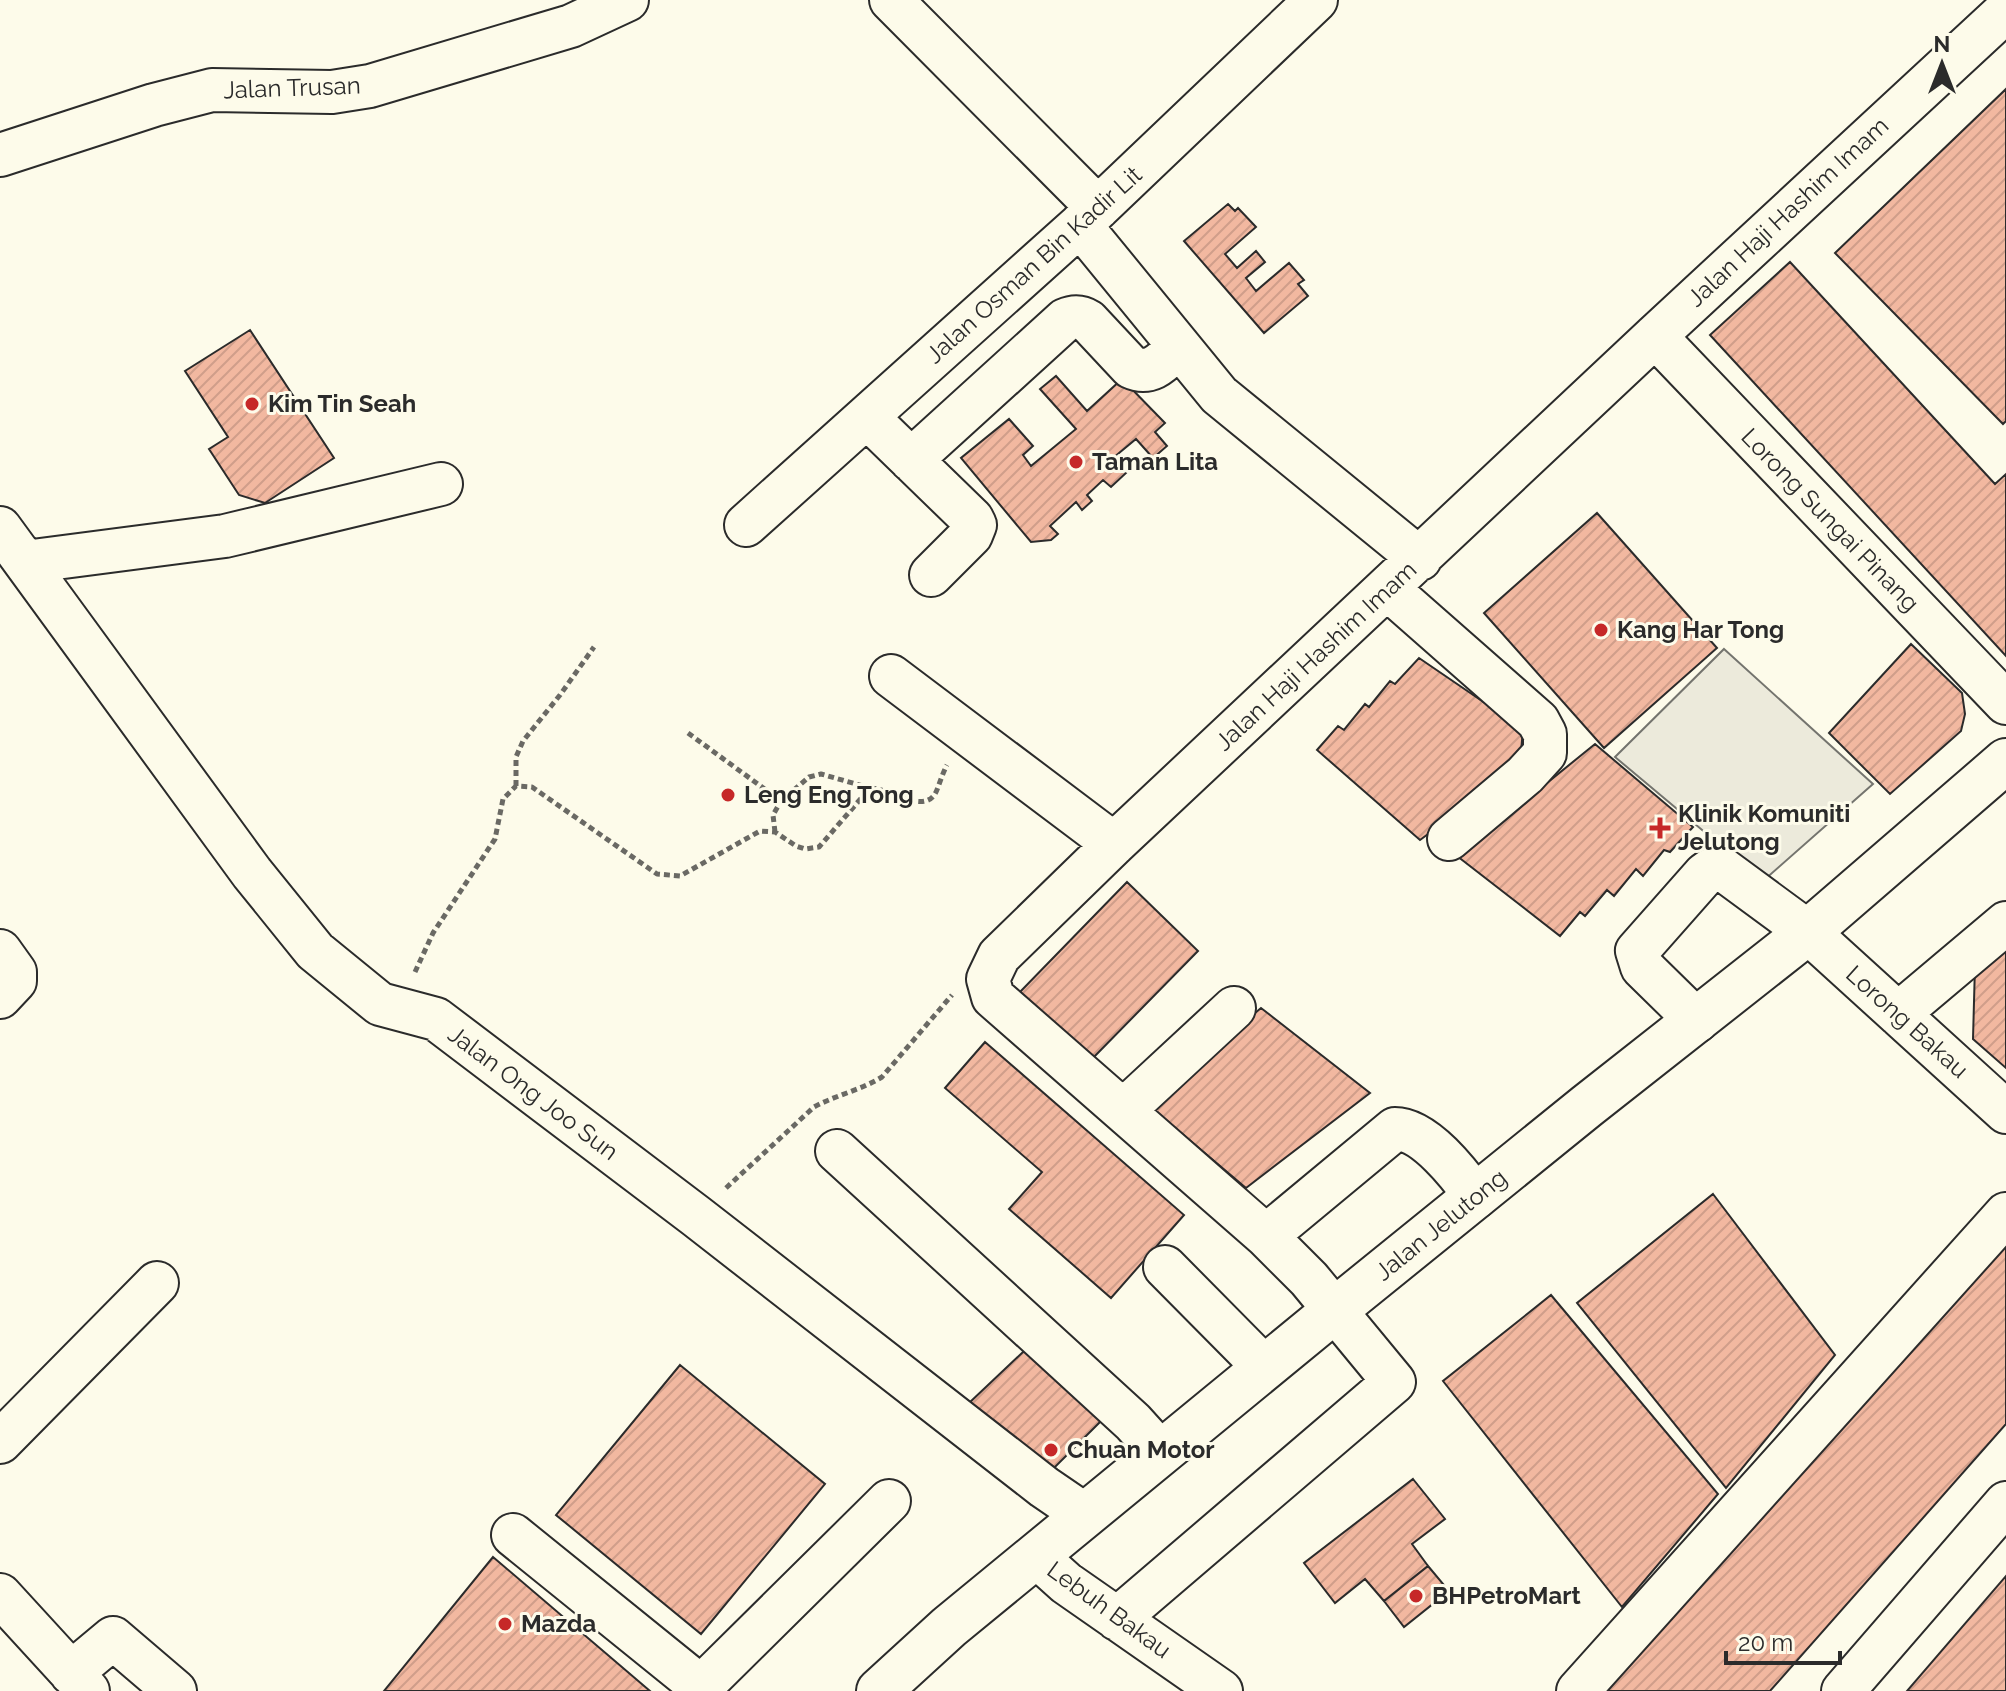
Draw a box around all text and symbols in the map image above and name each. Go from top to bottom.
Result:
north arrow [1902,24,1982,104]
text: N [1934,31,1950,57]
street label: Jalan Trusan [223,71,361,104]
street label: Jalan Haji Hashim Imam [1681,111,1894,312]
street label: Jalan Osman Bin Kadir Lit [920,160,1148,369]
place label: Kim Tin Seah [268,389,416,418]
marker: Kim Tin Seah [243,395,261,413]
street label: Lorong Sungai Pinang [1735,422,1925,617]
place label: Taman Lita [1092,447,1218,476]
marker: Taman Lita [1067,453,1085,471]
street label: Jalan Haji Hashim Imam [1209,555,1422,756]
place label: Kang Har Tong [1617,615,1784,644]
marker: Kang Har Tong [1592,621,1610,639]
place label: Leng Eng Tong [744,780,914,809]
marker: Leng Eng Tong [719,786,737,804]
place label: Klinik Komuniti Jelutong [1678,799,1850,856]
marker: Klinik Komuniti Jelutong [1649,817,1671,839]
street label: Lorong Bakau [1840,959,1974,1084]
street label: Jalan Ong Joo Sun [443,1019,624,1166]
street label: Jalan Jelutong [1369,1163,1512,1286]
place label: Chuan Motor [1067,1435,1215,1464]
marker: Chuan Motor [1042,1441,1060,1459]
street label: Lebuh Bakau [1042,1555,1177,1664]
place label: BHPetroMart [1432,1581,1581,1610]
marker: BHPetroMart [1407,1587,1425,1605]
place label: Mazda [521,1609,597,1638]
marker: Mazda [496,1615,514,1633]
scale bar [1726,1615,1840,1665]
text: 20 m [1738,1628,1793,1657]

